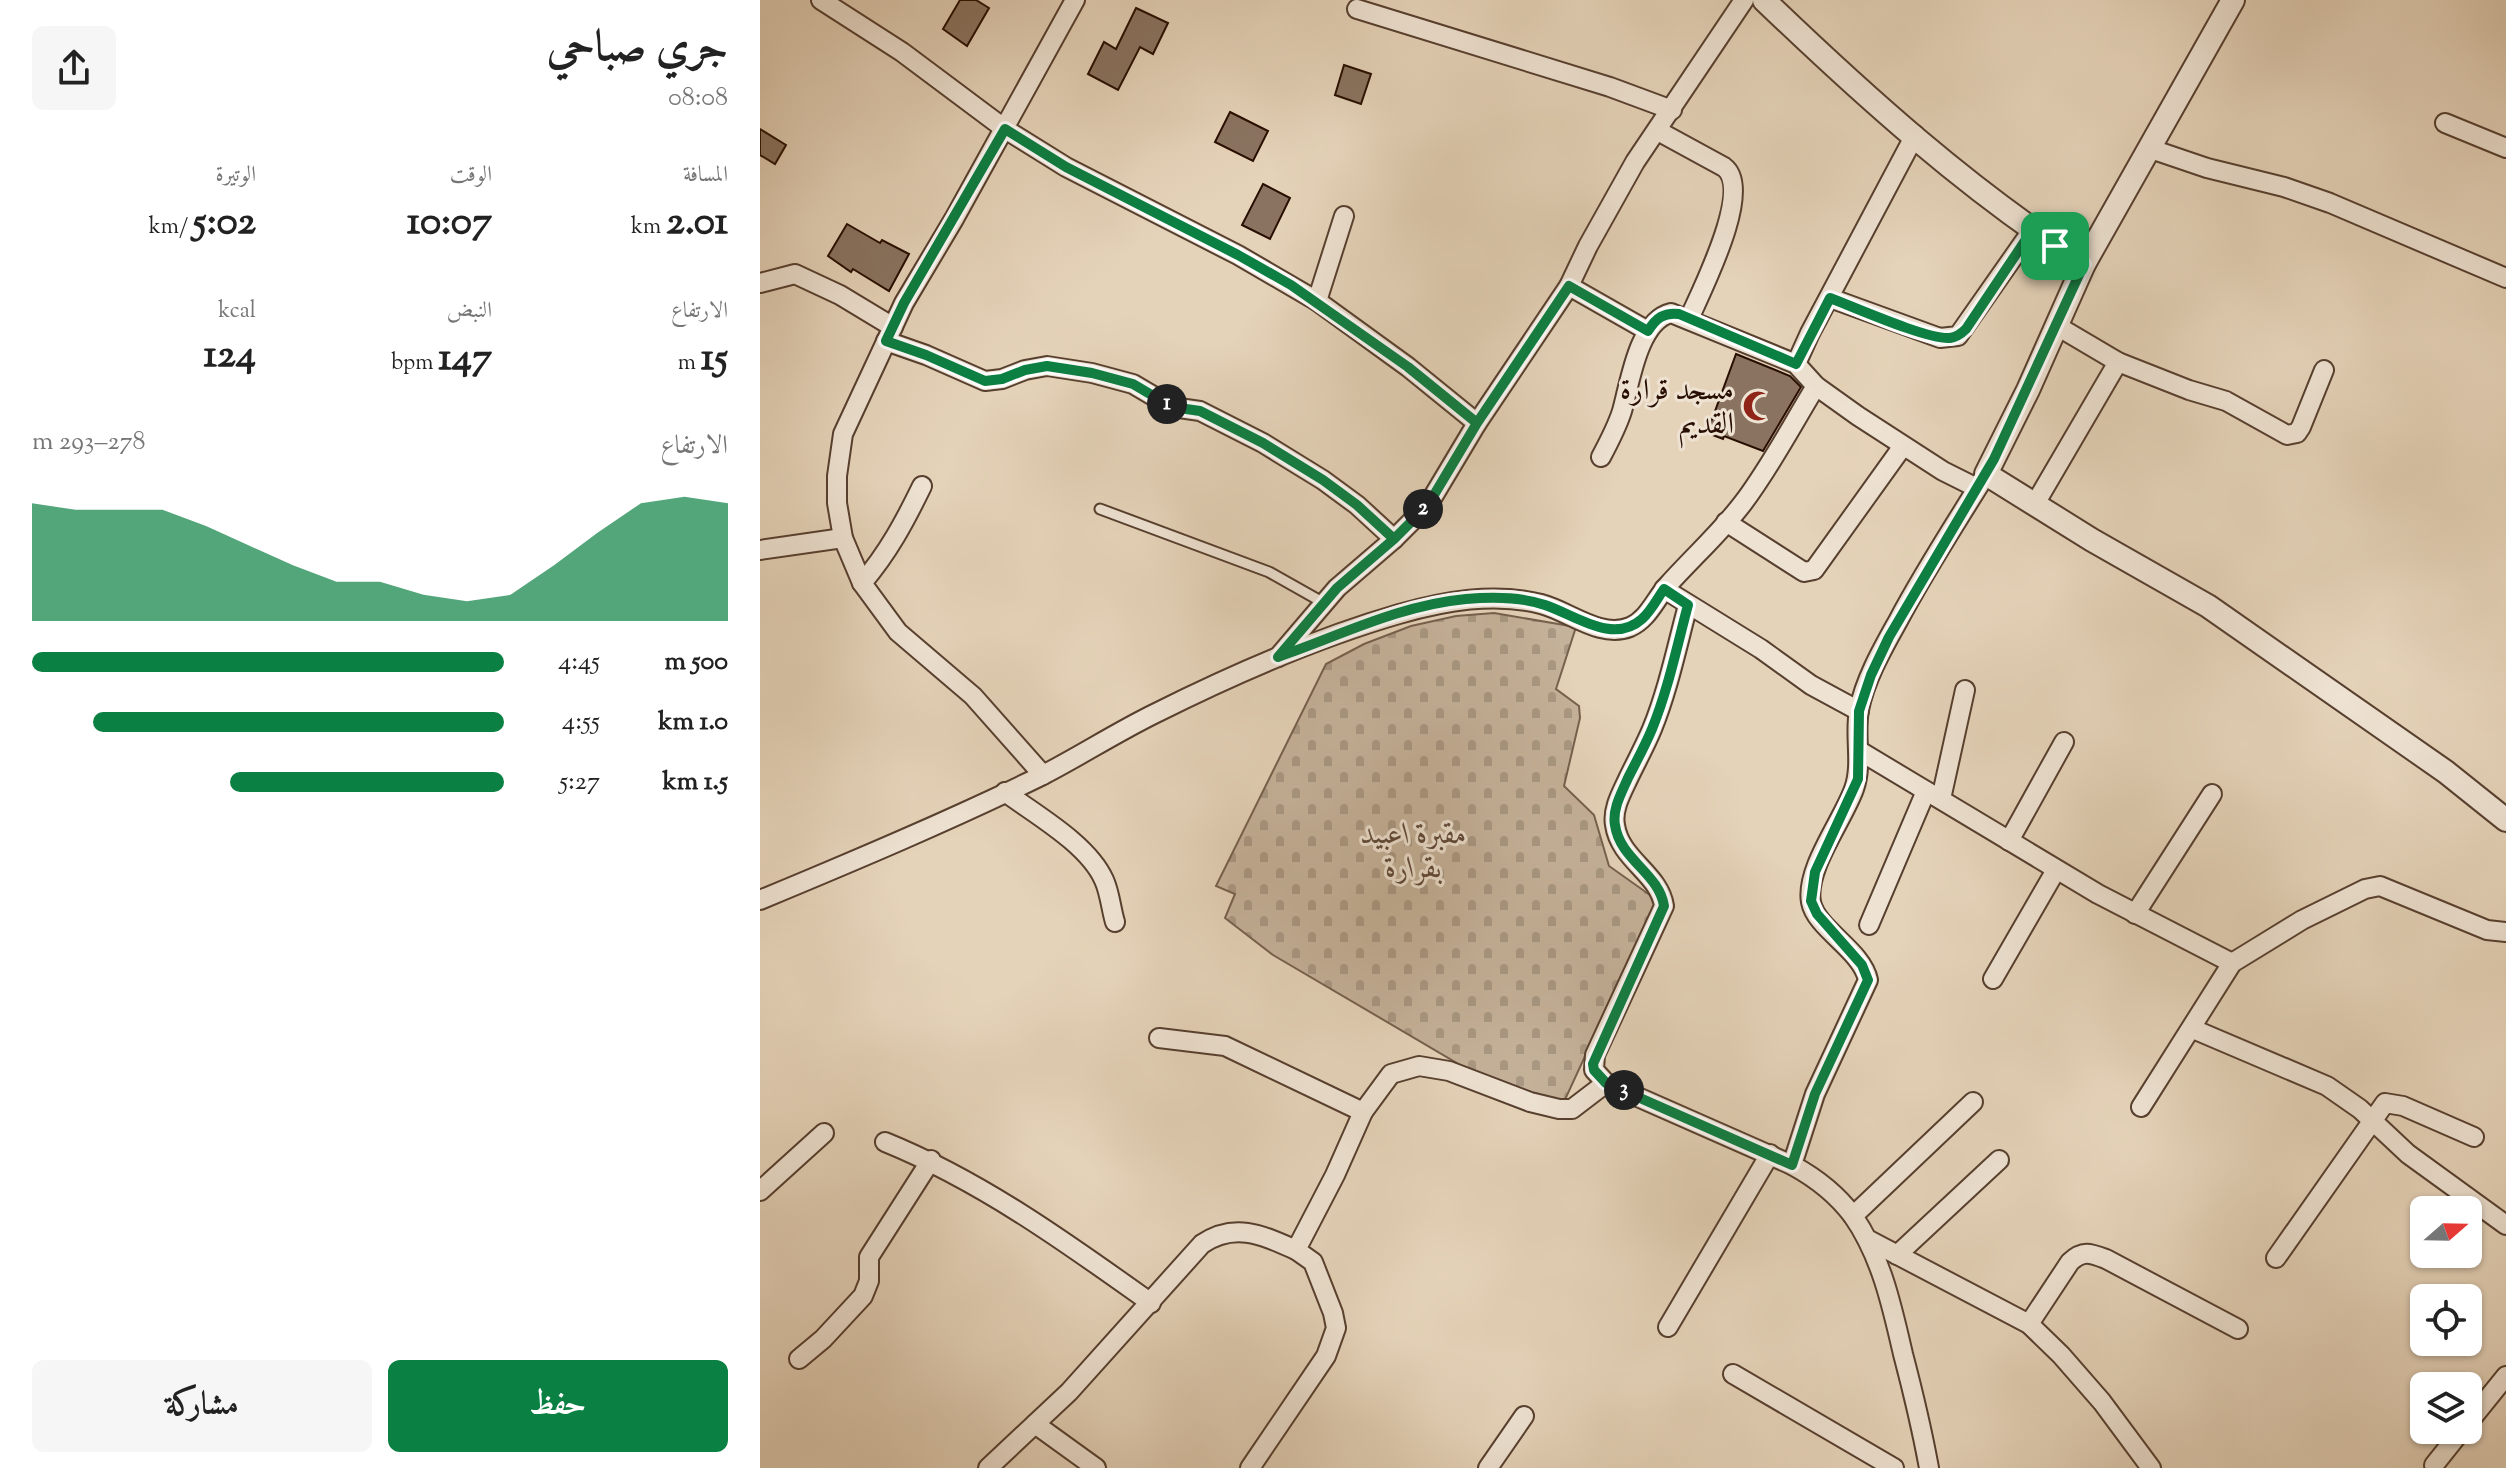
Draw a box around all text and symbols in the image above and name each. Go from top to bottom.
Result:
text: جري صباحي [547,18,728,81]
button: share [32,26,116,110]
text: 08:08 [668,80,728,117]
text: الوتيرة [215,160,256,192]
text: الوقت [450,160,492,192]
text: المسافة [683,160,728,192]
text: 5:02 [193,195,256,252]
text: 10:07 [407,195,492,252]
text: 2.01 [666,195,728,252]
text: /km [149,212,193,244]
text: km [631,212,666,244]
pin [2021,212,2089,280]
icon: arrive [2033,224,2077,268]
text: kcal [218,296,256,328]
text: النبض [447,296,492,328]
text: الارتفاع [671,296,728,328]
text: 124 [204,328,256,385]
text: 147 [438,331,492,388]
text: 15 [701,331,728,388]
text: bpm [391,348,438,380]
text: m [678,348,701,380]
place label: مسجد قرارة القديم [1620,370,1734,449]
pin: 1 [1147,384,1187,424]
text: 1 [1163,388,1171,420]
mosque icon: مسجد قرارة القديم [1741,389,1775,423]
text: 278–293 m [32,424,146,461]
text: الارتفاع [661,428,728,465]
pin: 2 [1403,489,1443,529]
text: 2 [1418,493,1428,525]
text: 4:45 [558,644,600,681]
text: 500 m [665,644,728,681]
text: 4:55 [562,704,600,741]
text: 1.0 km [658,704,728,741]
text: 5:27 [559,764,600,801]
text: 1.5 km [662,764,728,801]
park label: مقبرة اعبيد بقرارة [1361,814,1467,891]
pin: 3 [1604,1070,1644,1110]
text: 3 [1620,1074,1628,1106]
north arrow [2410,1196,2482,1268]
map controls [2410,1196,2482,1444]
button: locate [2410,1284,2482,1356]
button: مشاركة [32,1360,372,1452]
button: حفظ [388,1360,728,1452]
button: layers [2410,1372,2482,1444]

